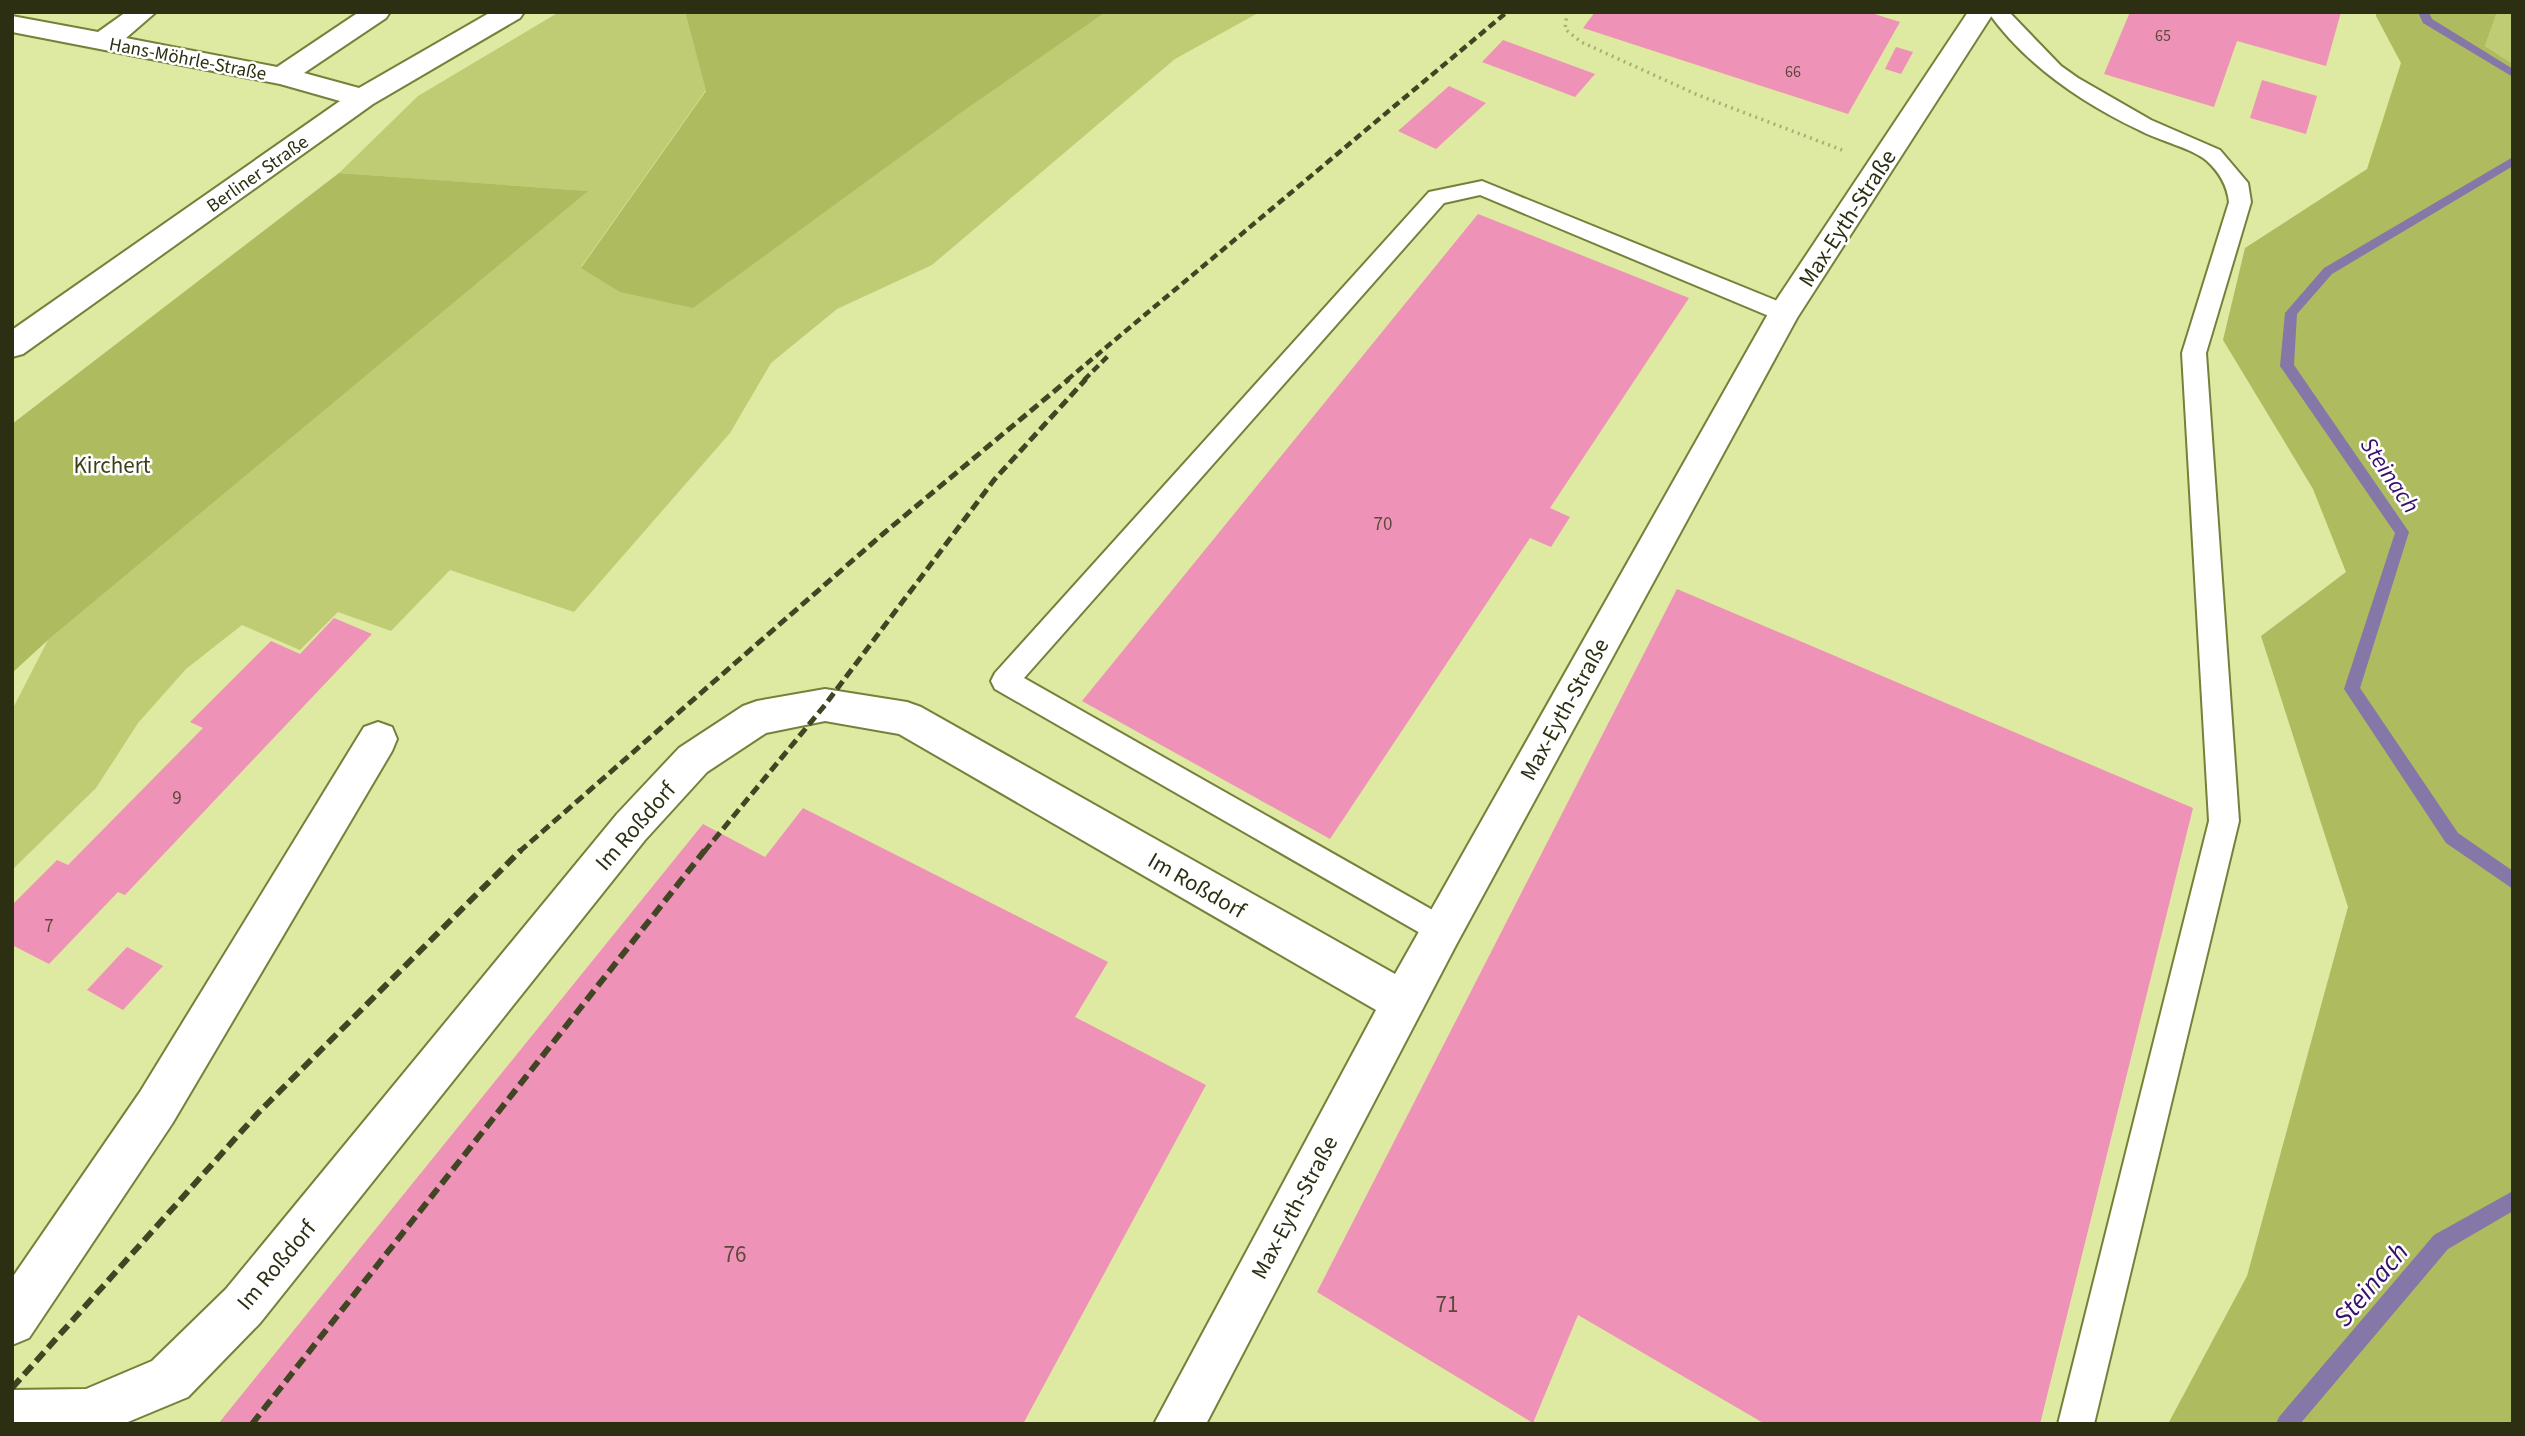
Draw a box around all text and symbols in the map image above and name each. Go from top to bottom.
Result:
house number: 65 [2155,25,2171,47]
street label: Hans-Möhrle-Straße [107,31,269,88]
house number: 66 [1785,61,1801,83]
street label: Berliner Straße [201,129,314,219]
street label: Max-Eyth-Straße [1790,143,1904,294]
water label: Steinach [2351,430,2428,520]
park label: Kirchert [74,449,151,482]
house number: 70 [1374,511,1392,538]
street label: Max-Eyth-Straße [1512,632,1617,786]
street label: Im Roßdorf [587,774,684,878]
house number: 9 [172,785,182,812]
street label: Im Roßdorf [1142,844,1253,927]
house number: 7 [44,913,54,940]
street label: Max-Eyth-Straße [1243,1130,1346,1285]
street label: Im Roßdorf [229,1212,325,1317]
water label: Steinach [2323,1234,2418,1336]
house number: 76 [724,1238,746,1271]
house number: 71 [1436,1288,1458,1321]

